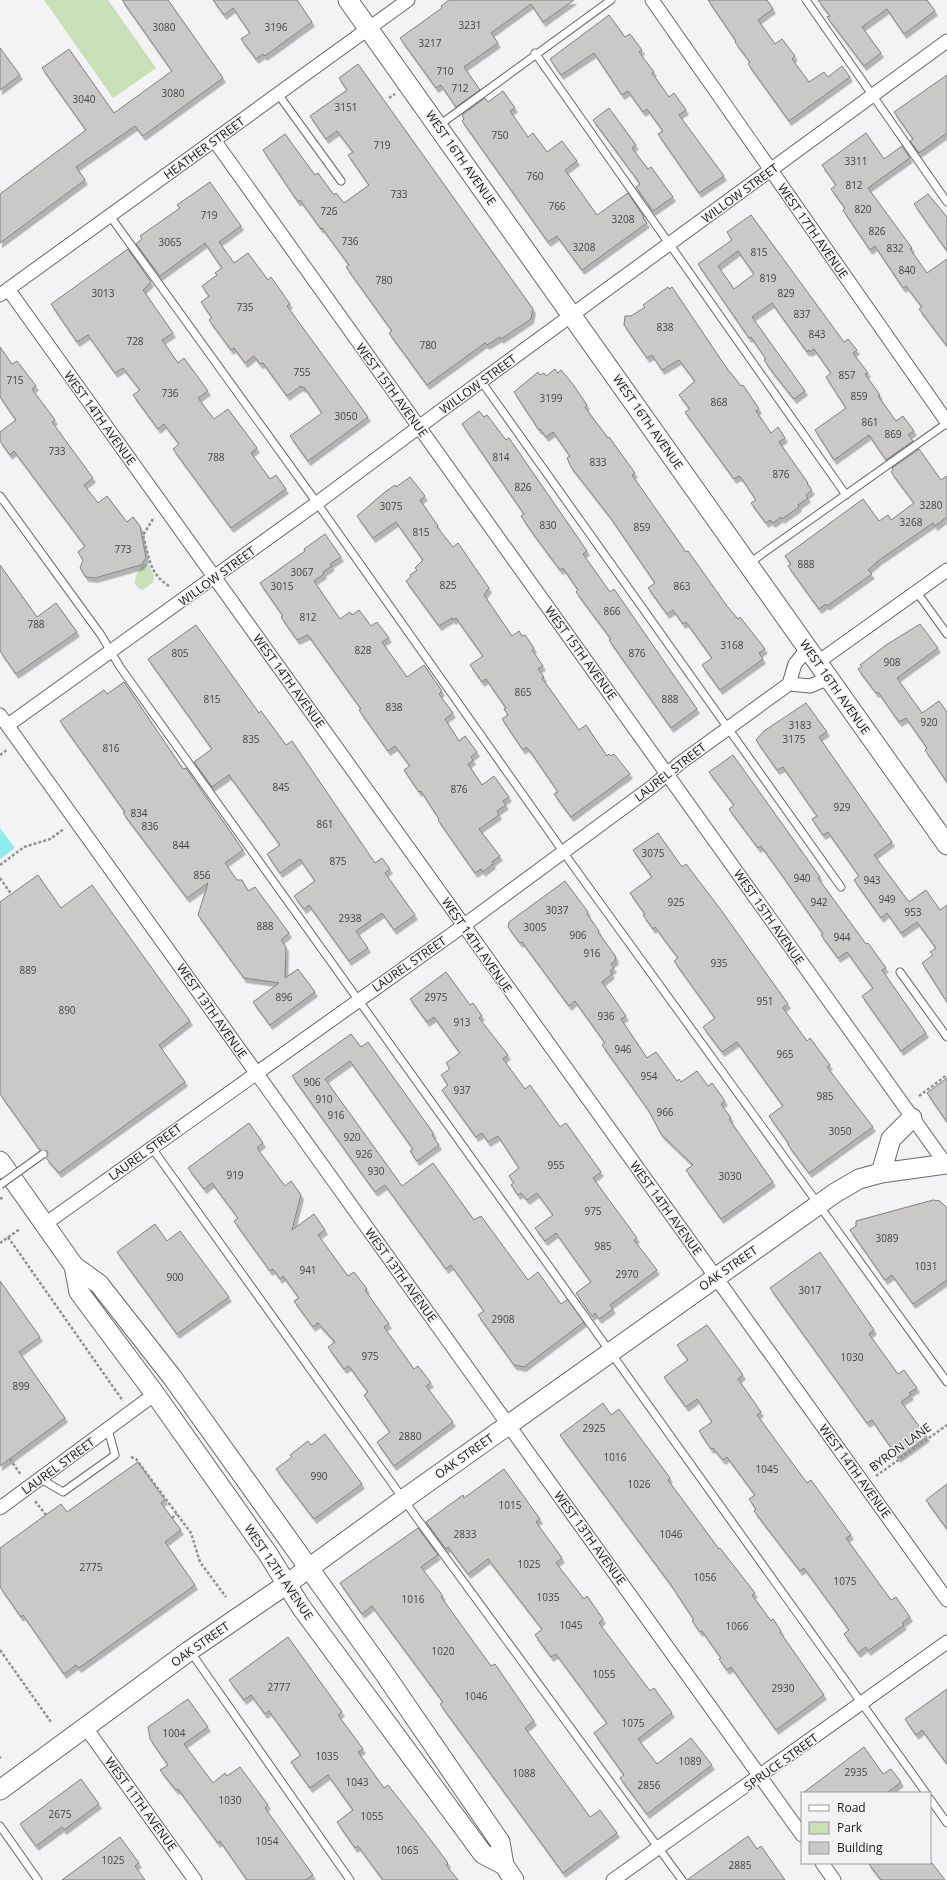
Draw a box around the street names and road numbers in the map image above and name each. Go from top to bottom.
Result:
street label: WEST 16TH AVENUE [422,107,500,209]
street label: HEATHER STREET [160,113,248,183]
street label: WILLOW STREET [698,159,782,227]
street label: WEST 17TH AVENUE [774,180,852,282]
street label: WEST 15TH AVENUE [352,340,432,440]
street label: WILLOW STREET [436,350,520,418]
street label: WEST 14TH AVENUE [60,368,140,468]
street label: WEST 16TH AVENUE [609,371,687,473]
street label: WILLOW STREET [175,542,259,610]
street label: WEST 15TH AVENUE [541,603,621,703]
street label: WEST 14TH AVENUE [249,631,329,731]
street label: WEST 16TH AVENUE [796,636,874,738]
street label: LAUREL STREET [631,738,710,805]
street label: WEST 15TH AVENUE [730,866,808,968]
street label: WEST 14TH AVENUE [438,894,516,996]
street label: LAUREL STREET [369,932,450,996]
street label: WEST 13TH AVENUE [173,960,251,1062]
street label: LAUREL STREET [105,1119,185,1184]
street label: WEST 14TH AVENUE [626,1158,706,1258]
street label: WEST 13TH AVENUE [361,1225,441,1325]
street label: OAK STREET [695,1241,761,1294]
street label: BYRON LANE [866,1419,934,1475]
street label: WEST 14TH AVENUE [815,1421,895,1521]
street label: OAK STREET [431,1429,497,1482]
street label: LAUREL STREET [18,1433,98,1498]
street label: WEST 13TH AVENUE [550,1488,630,1588]
street label: WEST 12TH AVENUE [241,1521,317,1623]
street label: OAK STREET [167,1617,233,1670]
street label: SPRUCE STREET [740,1729,822,1795]
street label: WEST 11TH AVENUE [101,1754,181,1854]

